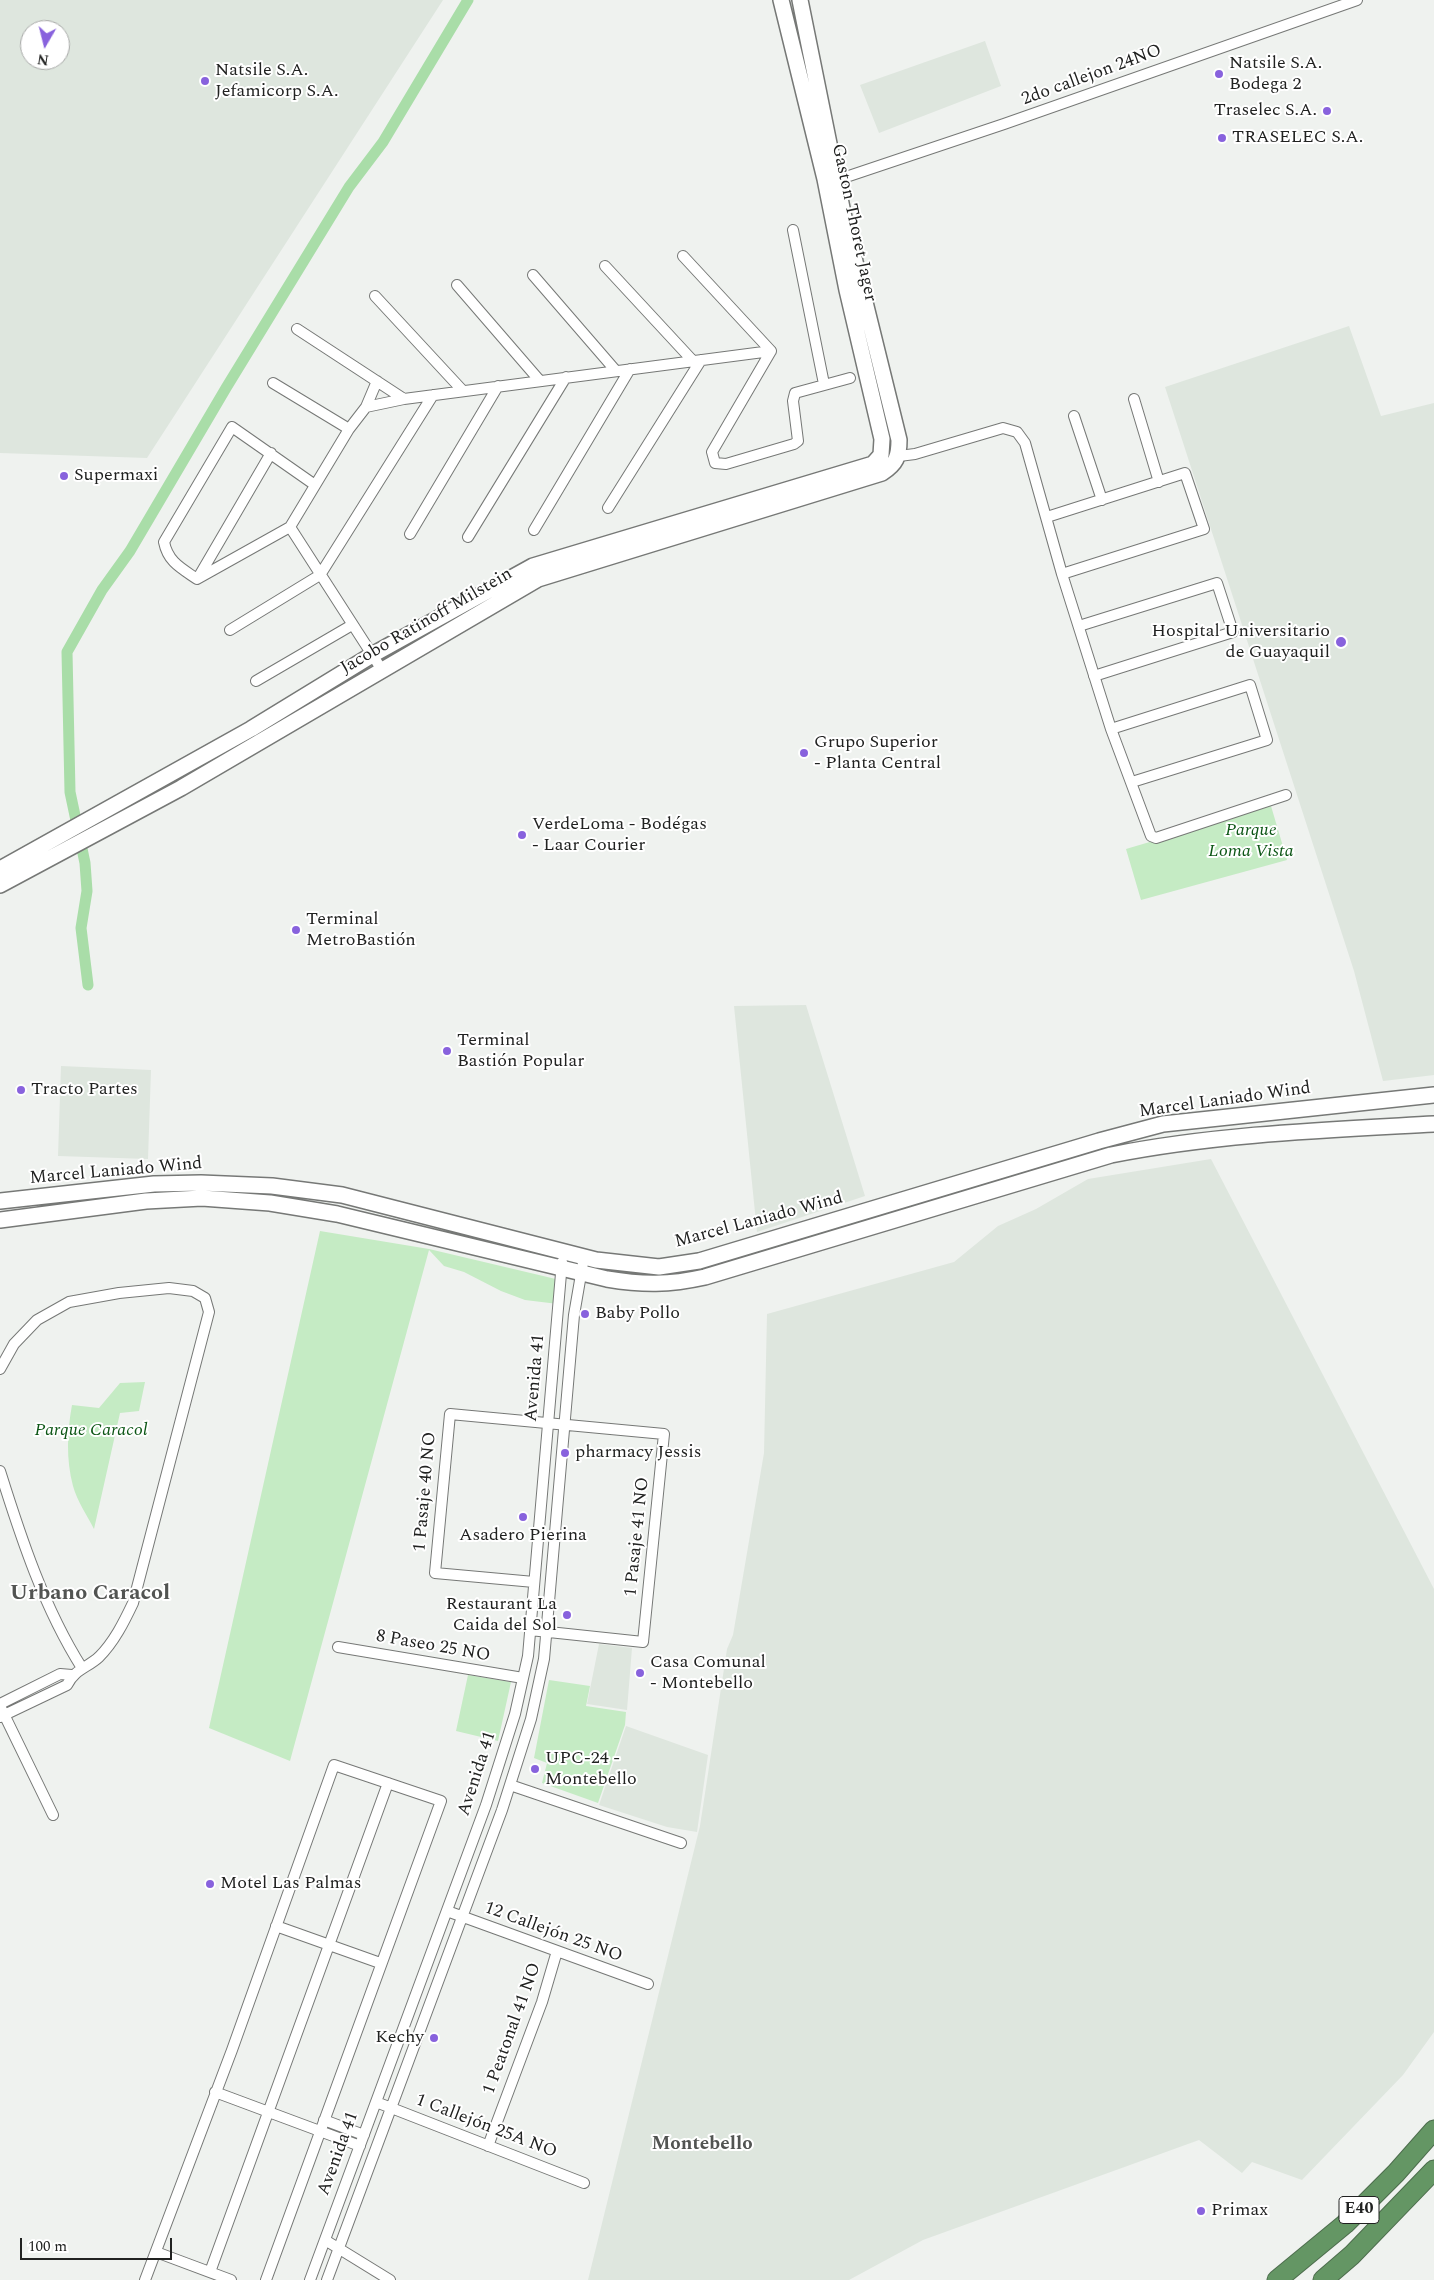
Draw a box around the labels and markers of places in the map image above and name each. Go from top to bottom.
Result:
place label: Natsile S.A. Bodega 2 [1229,53,1322,96]
place label: Natsile S.A. Jefamicorp S.A. [215,60,338,102]
marker: Natsile S.A. Bodega 2 [1213,68,1225,80]
marker: Natsile S.A. Jefamicorp S.A. [199,75,211,87]
place label: Traselec S.A. [1214,100,1317,122]
marker: Traselec S.A. [1321,105,1333,117]
place label: TRASELEC S.A. [1232,127,1363,149]
marker: TRASELEC S.A. [1216,132,1228,144]
place label: Supermaxi [74,465,158,487]
marker: Supermaxi [58,470,70,482]
place label: Hospital Universitario de Guayaquil [1151,621,1330,664]
marker: Hospital Universitario de Guayaquil [1334,635,1348,649]
place label: Grupo Superior - Planta Central [814,732,941,774]
marker: Grupo Superior - Planta Central [798,747,810,759]
place label: VerdeLoma - Bodégas - Laar Courier [532,814,707,856]
marker: VerdeLoma - Bodégas - Laar Courier [516,829,528,841]
place label: Terminal MetroBastión [306,909,416,952]
marker: Terminal MetroBastión [290,924,302,936]
place label: Terminal Bastión Popular [457,1030,584,1072]
marker: Terminal Bastión Popular [441,1045,453,1057]
place label: Tracto Partes [31,1079,138,1101]
marker: Tracto Partes [15,1084,27,1096]
place label: Baby Pollo [595,1303,680,1325]
marker: Baby Pollo [579,1308,591,1320]
place label: pharmacy Jessis [575,1442,702,1464]
marker: pharmacy Jessis [559,1447,571,1459]
marker: Asadero Pierina [517,1511,529,1523]
place label: Asadero Pierina [459,1525,587,1547]
place label: Restaurant La Caida del Sol [446,1594,557,1636]
marker: Restaurant La Caida del Sol [561,1609,573,1621]
place label: Casa Comunal - Montebello [650,1652,766,1695]
marker: Casa Comunal - Montebello [634,1667,646,1679]
place label: UPC-24 - Montebello [545,1748,637,1790]
marker: UPC-24 - Montebello [529,1763,541,1775]
place label: Motel Las Palmas [220,1873,361,1895]
marker: Motel Las Palmas [204,1878,216,1890]
place label: Kechy [375,2027,424,2049]
marker: Kechy [428,2032,440,2044]
place label: Primax [1211,2200,1268,2222]
marker: Primax [1195,2205,1207,2217]

